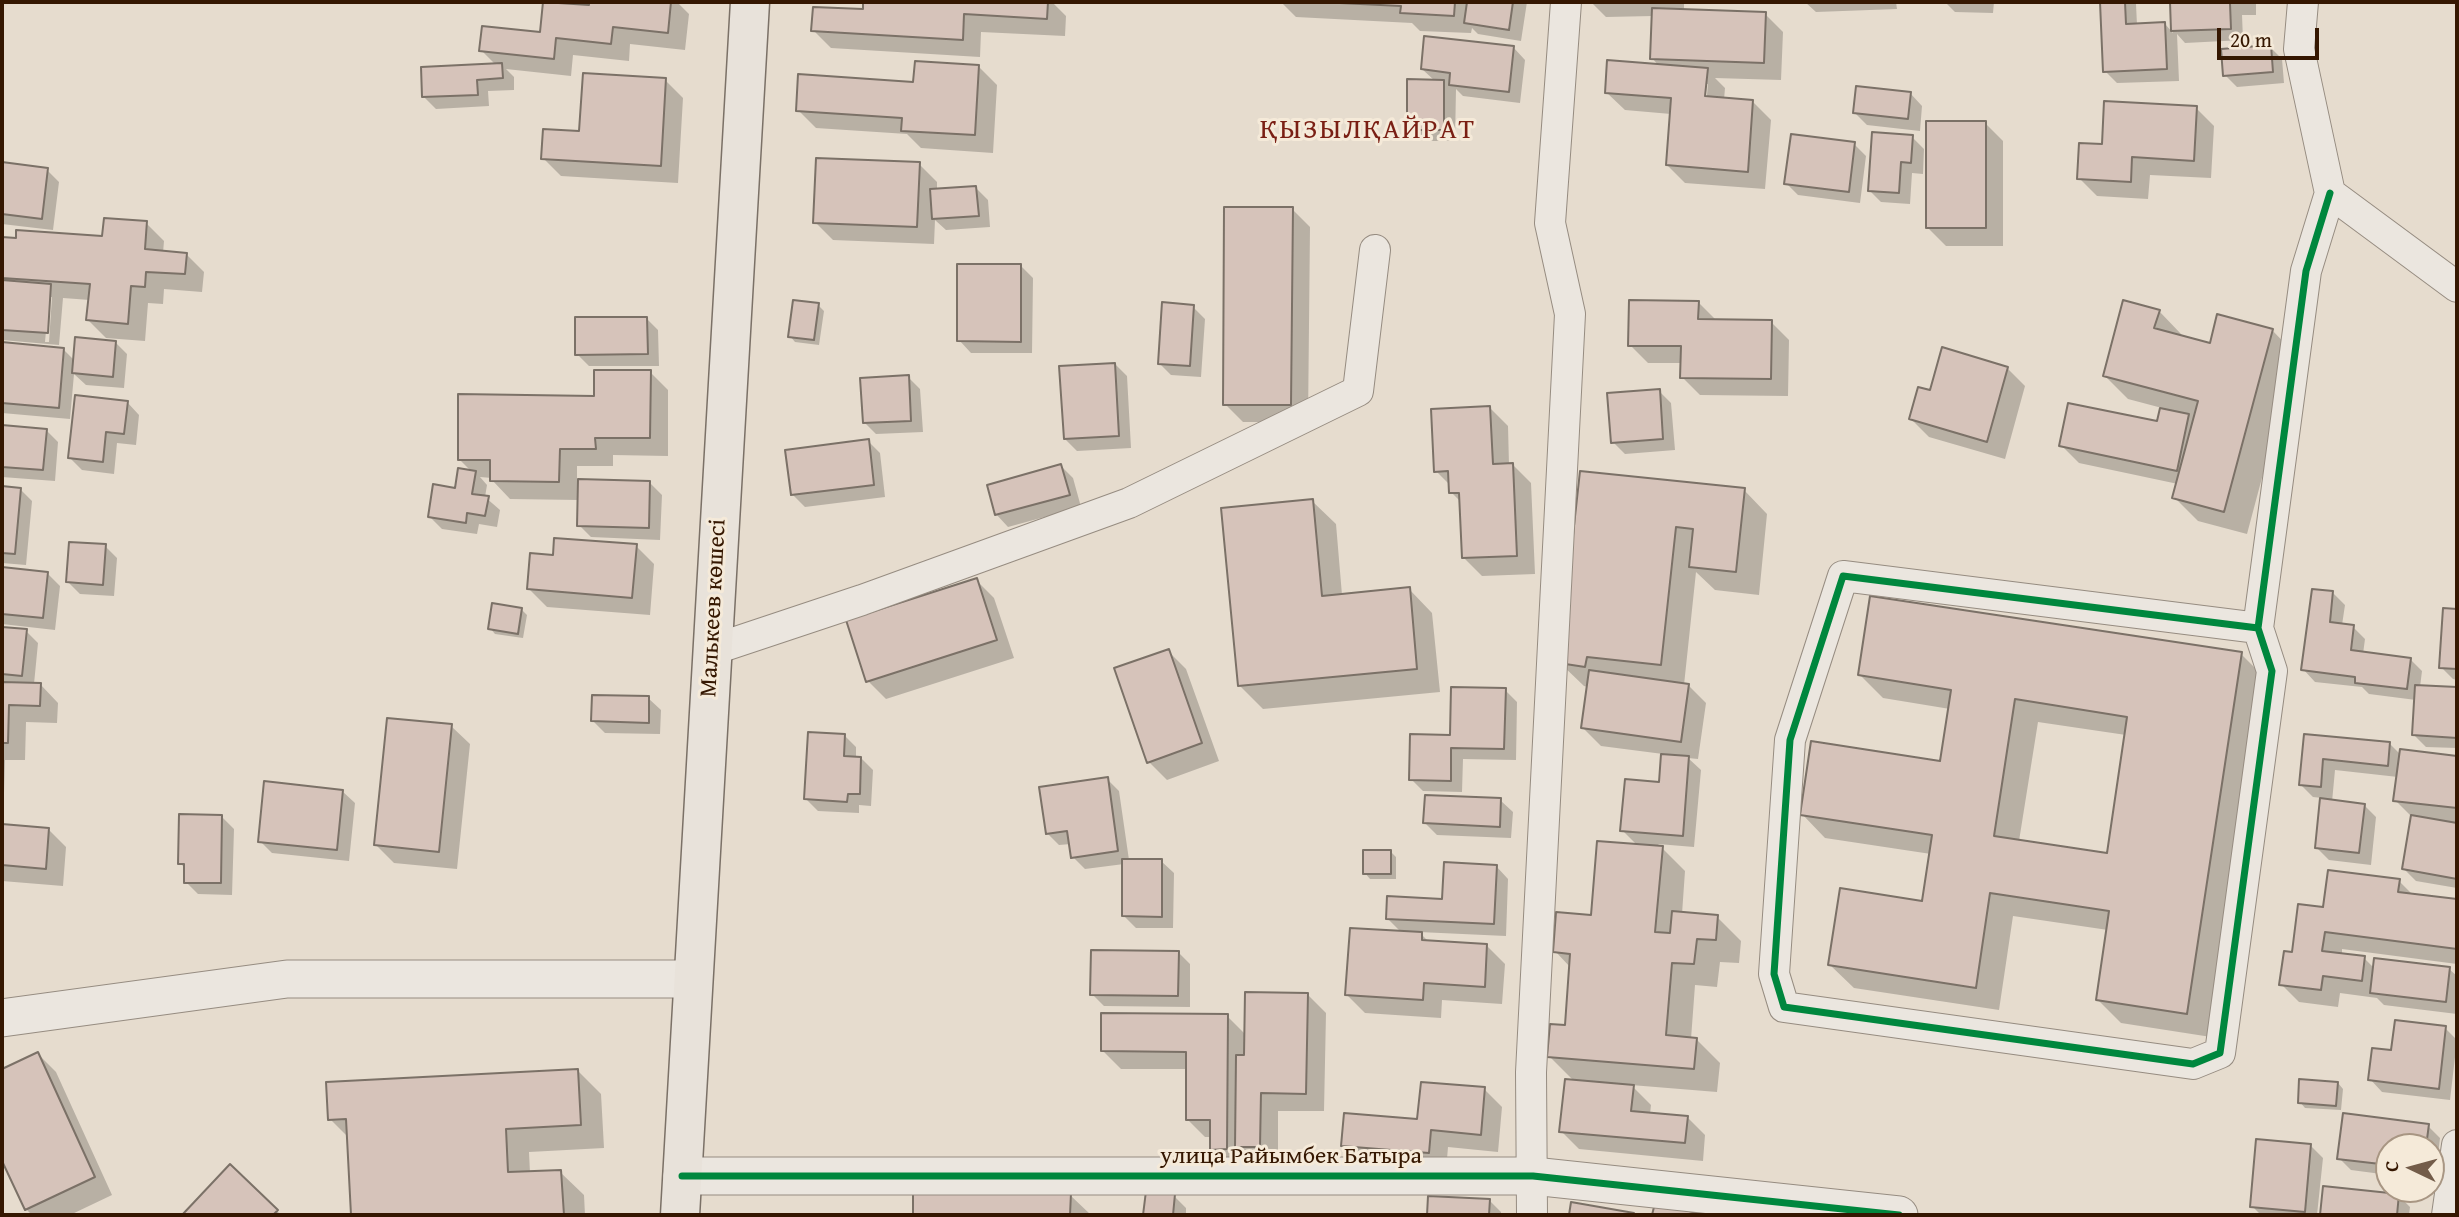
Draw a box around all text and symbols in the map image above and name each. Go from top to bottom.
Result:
scale bar [2221,14,2322,58]
text: 20 m [2230,24,2272,55]
district label: ҚЫЗЫЛҚАЙРАТ [1261,114,1475,148]
street label: Малькеев көшесі [695,518,733,698]
north arrow [2375,1133,2445,1203]
street label: улица Райымбек Батыра [1160,1143,1422,1171]
text: С [2377,1160,2405,1173]

